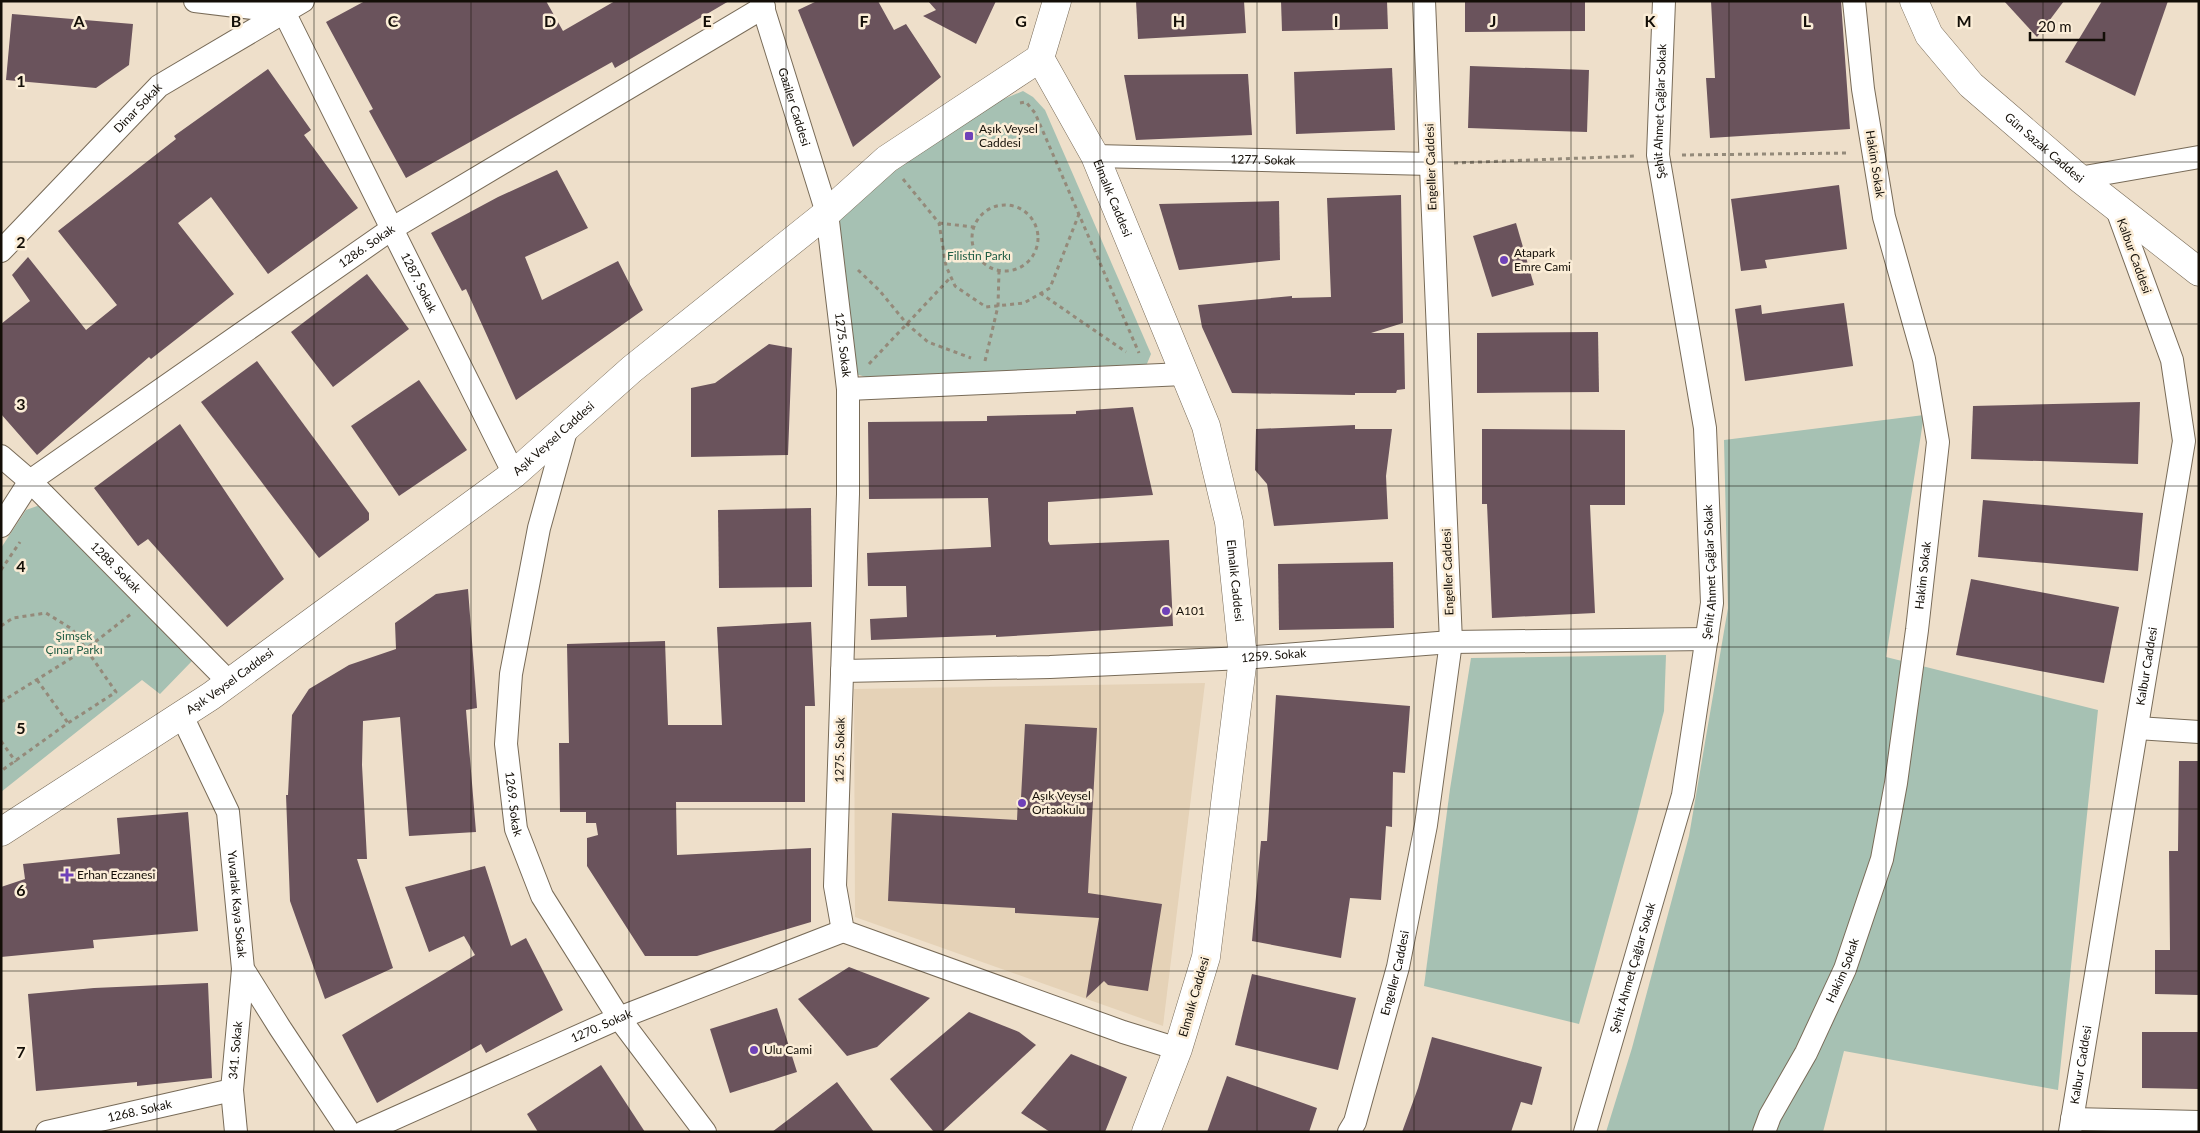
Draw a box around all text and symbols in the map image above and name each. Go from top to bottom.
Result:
scale bar [2030,10,2104,42]
text: A [72,11,85,30]
text: B [231,11,241,30]
text: C [388,11,399,30]
text: D [544,11,556,30]
text: E [702,11,712,30]
text: F [859,11,869,30]
text: G [1015,11,1027,30]
text: H [1173,11,1185,30]
text: I [1334,11,1338,30]
text: J [1490,11,1496,30]
text: K [1645,11,1657,30]
text: L [1803,11,1812,30]
text: M [1956,11,1972,30]
text: 20 m [2038,17,2072,35]
street label: Şehit Ahmet Çağlar Sokak [1650,42,1669,180]
street label: Gaziler Caddesi [775,66,814,148]
text: 1 [16,71,26,90]
street label: Dinar Sokak [110,79,165,136]
street label: Gün Sazak Caddesi [2002,109,2087,186]
place label: Aşık Veysel Caddesi [979,121,1038,150]
street label: Engeller Caddesi [1421,123,1440,211]
street label: Hakim Sokak [1863,129,1888,200]
marker: Aşık Veysel Caddesi [963,130,975,142]
street label: 1277. Sokak [1230,151,1297,168]
street label: Elmalık Caddesi [1090,157,1135,239]
street label: Kalbur Caddesi [2114,216,2155,296]
street label: 1286. Sokak [335,221,398,271]
text: 2 [16,232,26,251]
place label: Atapark Emre Cami [1514,245,1571,274]
park label: Filistin Parkı [947,248,1011,263]
street label: 1287. Sokak [398,250,441,316]
marker: Atapark Emre Cami [1498,254,1510,266]
street label: 1275. Sokak [832,312,855,379]
text: 3 [16,394,26,413]
street label: Aşık Veysel Caddesi [510,398,597,478]
street label: Şehit Ahmet Çağlar Sokak [1699,503,1719,641]
street label: Engeller Caddesi [1438,528,1457,616]
street label: 1288. Sokak [88,539,145,596]
street label: Elmalık Caddesi [1224,539,1247,622]
street label: Hakim Sokak [1911,540,1934,610]
text: 4 [16,556,26,575]
place label: A101 [1176,603,1205,618]
marker: A101 [1160,605,1172,617]
street label: Kalbur Caddesi [2132,626,2160,707]
park label: Şimşek Çınar Parkı [45,628,103,657]
street label: Aşık Veysel Caddesi [183,645,276,717]
street label: 1259. Sokak [1241,645,1308,665]
street label: 1275. Sokak [831,716,848,783]
text: 5 [16,718,26,737]
street label: 1269. Sokak [502,771,526,839]
place label: Aşık Veysel Ortaokulu [1032,788,1091,817]
marker: Aşık Veysel Ortaokulu [1016,797,1028,809]
street label: Yuvarlak Kaya Sokak [225,850,250,959]
place label: Erhan Eczanesi [77,867,156,882]
marker: Erhan Eczanesi [61,869,73,881]
text: 6 [16,880,26,899]
street label: Şehit Ahmet Çağlar Sokak [1606,900,1659,1035]
street label: Engeller Caddesi [1377,929,1412,1017]
street label: Hakim Sokak [1822,935,1862,1005]
street label: Elmalık Caddesi [1175,955,1212,1038]
street label: 1270. Sokak [568,1005,635,1046]
street label: 341. Sokak [225,1020,245,1080]
street label: Kalbur Caddesi [2067,1024,2094,1105]
text: 7 [16,1042,26,1061]
place label: Ulu Cami [764,1042,812,1057]
marker: Ulu Cami [748,1044,760,1056]
street label: 1268. Sokak [106,1096,174,1125]

